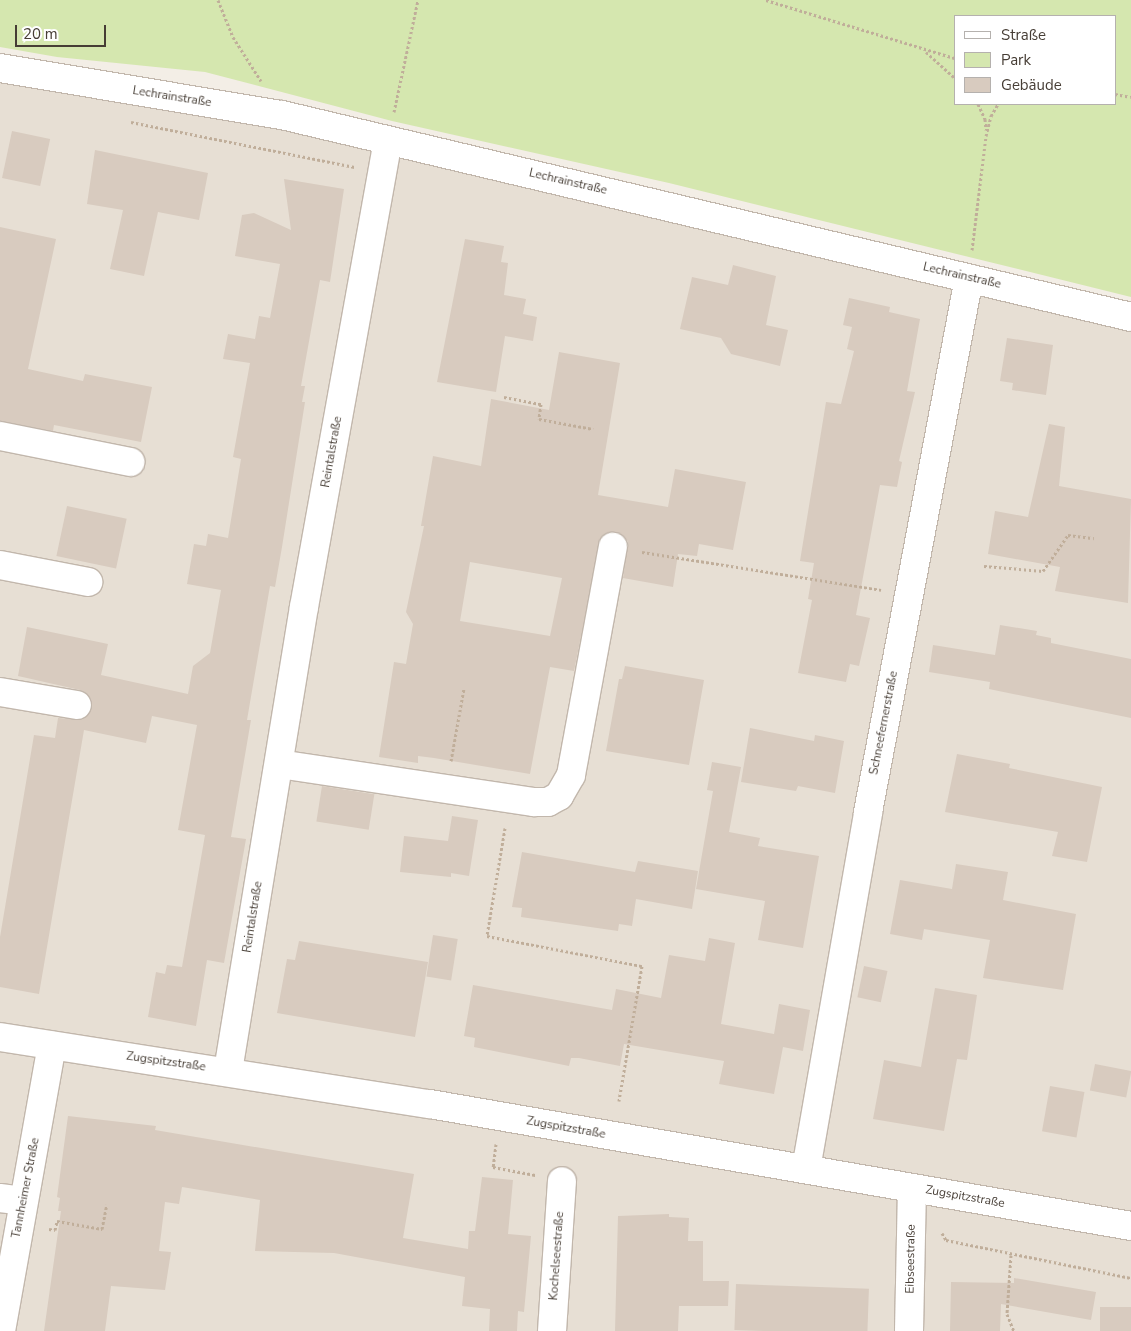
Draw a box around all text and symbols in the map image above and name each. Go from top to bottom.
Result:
scale bar [18,15,109,47]
legend [954,15,1116,105]
text: 20 m [23,24,58,44]
text: Straße [1001,25,1046,45]
text: Park [1001,50,1031,70]
text: Gebäude [1001,75,1062,95]
street label: Lechrainstraße [132,84,212,110]
street label: Lechrainstraße [528,166,608,198]
street label: Lechrainstraße [922,260,1002,292]
street label: Reintalstraße [319,415,345,489]
street label: Schneefernerstraße [867,670,901,776]
street label: Reintalstraße [240,880,266,954]
street label: Zugspitzstraße [125,1049,207,1075]
street label: Zugspitzstraße [525,1114,607,1142]
street label: Tannheimer Straße [9,1136,43,1240]
street label: Zugspitzstraße [924,1183,1006,1211]
street label: Kochelseestraße [547,1211,567,1301]
street label: Eibseestraße [903,1224,919,1294]

